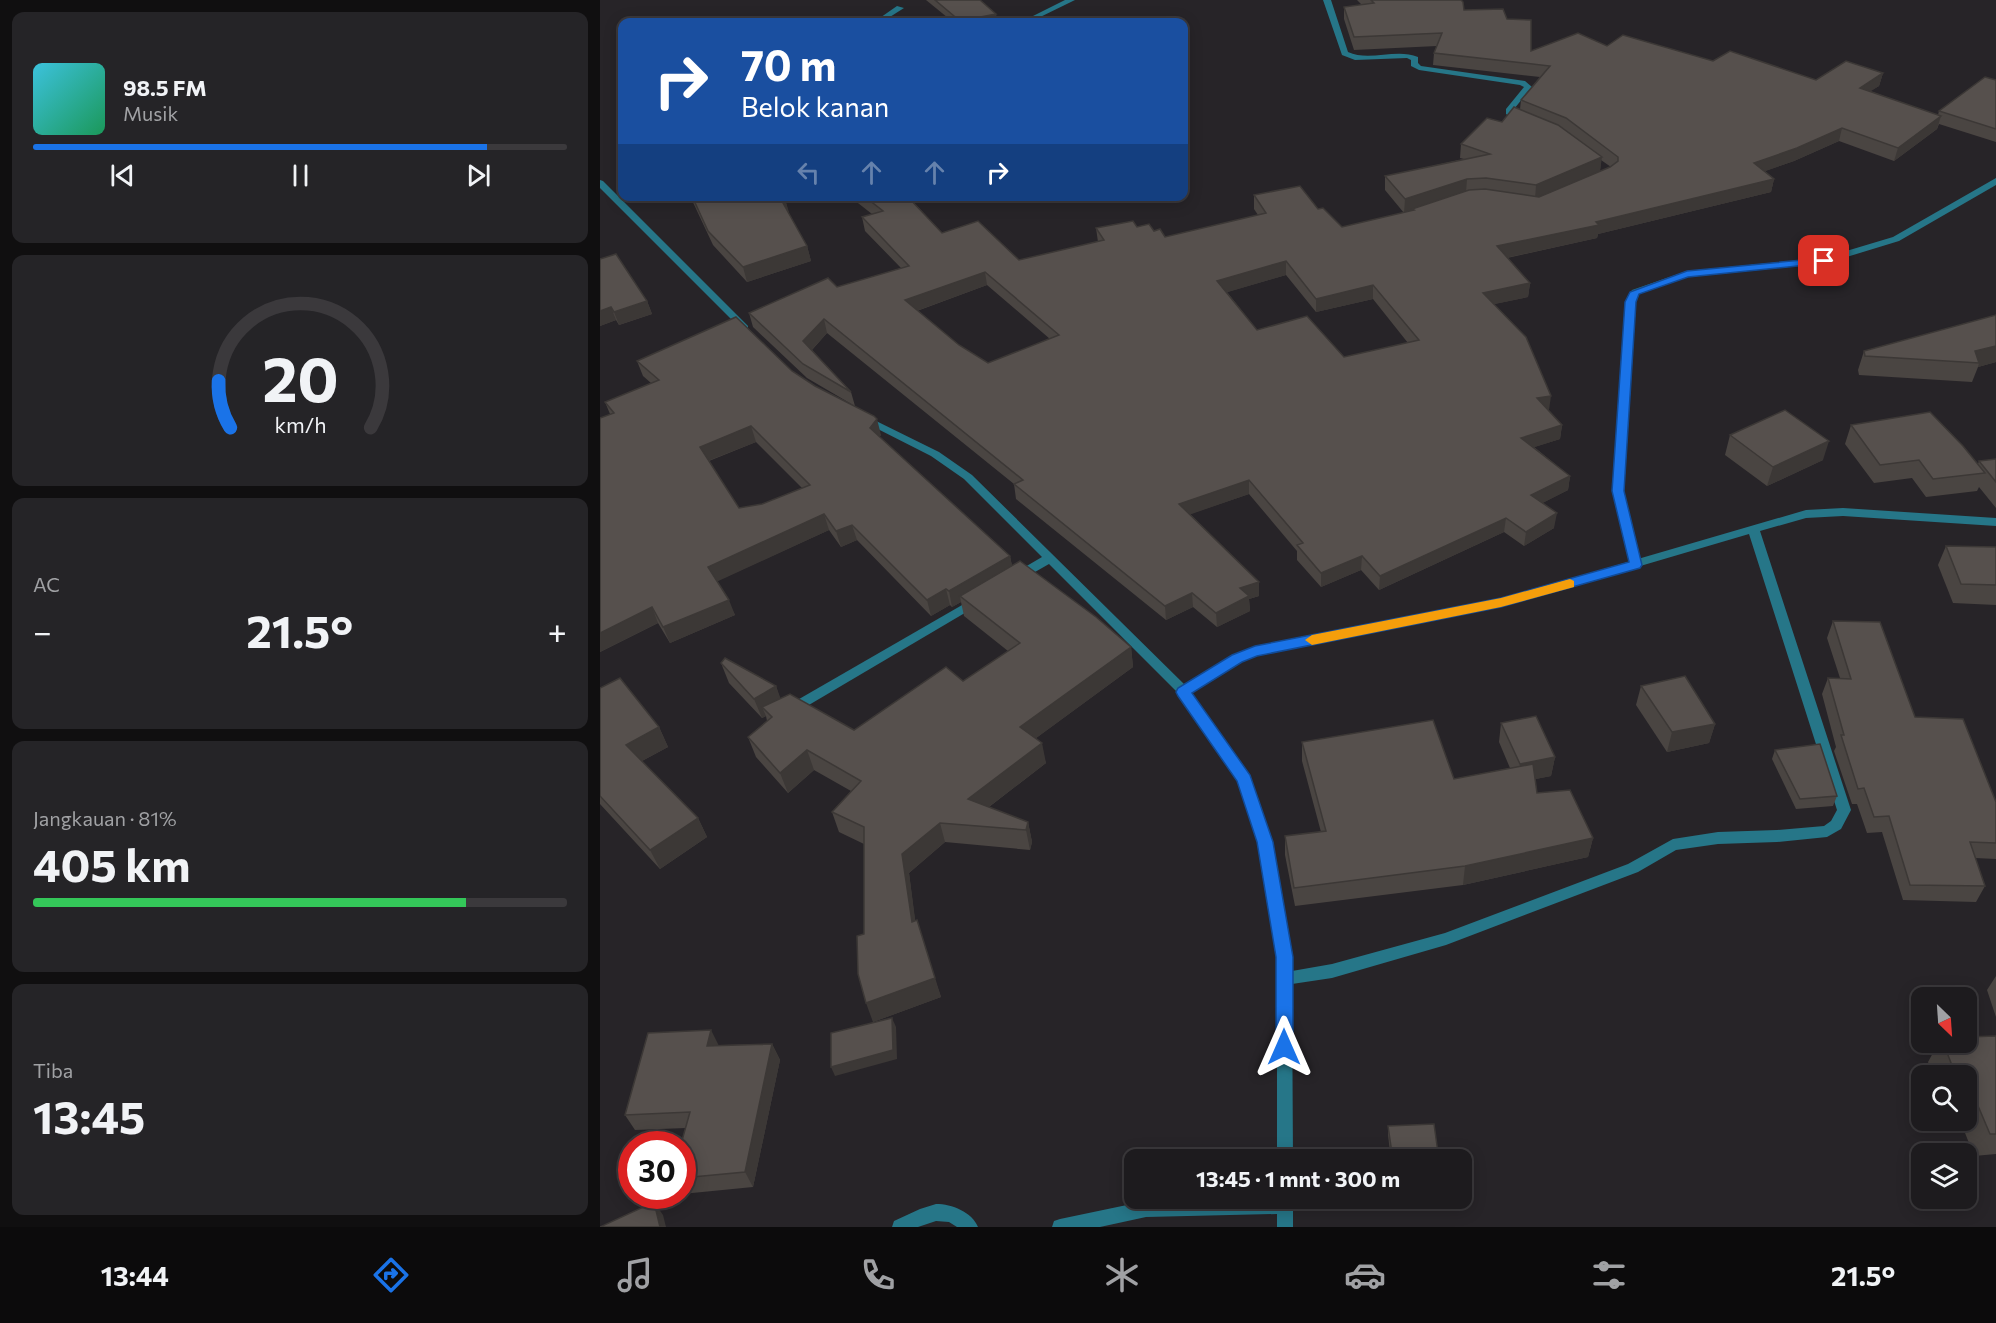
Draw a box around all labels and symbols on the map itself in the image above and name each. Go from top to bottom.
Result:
pin [1798,235,1849,286]
north arrow [1911,987,1977,1053]
position arrow [1252,1015,1316,1079]
speed limit sign: 30 [618,1131,696,1209]

